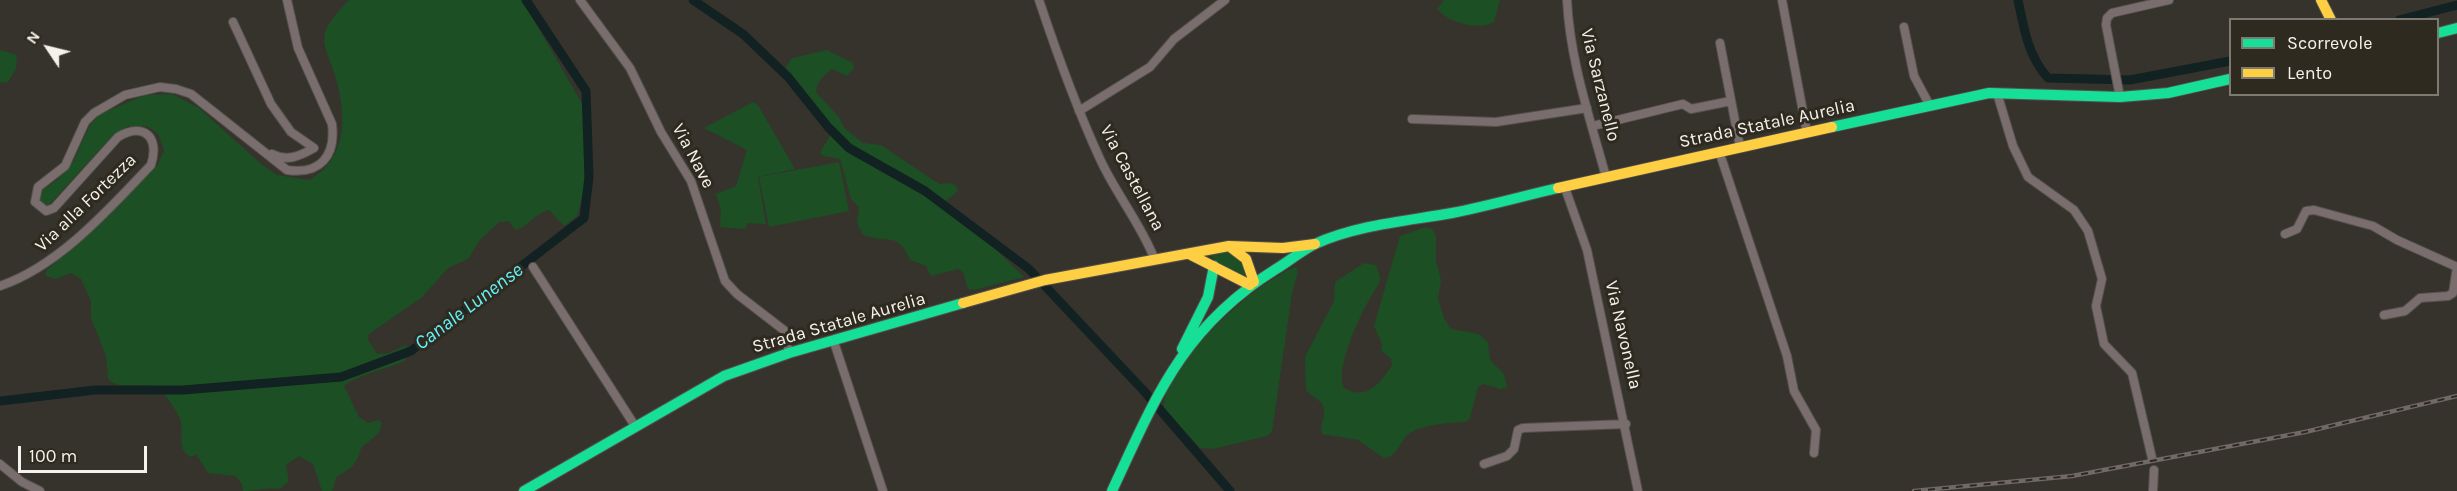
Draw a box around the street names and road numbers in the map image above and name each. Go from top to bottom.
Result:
street label: Via Sarzanello [1576,26,1624,144]
street label: Strada Statale Aurelia [1677,95,1857,153]
street label: Via Nave [667,120,719,192]
street label: Via Castellana [1095,121,1169,235]
street label: Via alla Fortezza [31,149,141,257]
street label: Via Navonella [1600,279,1646,391]
street label: Strada Statale Aurelia [750,288,928,358]

